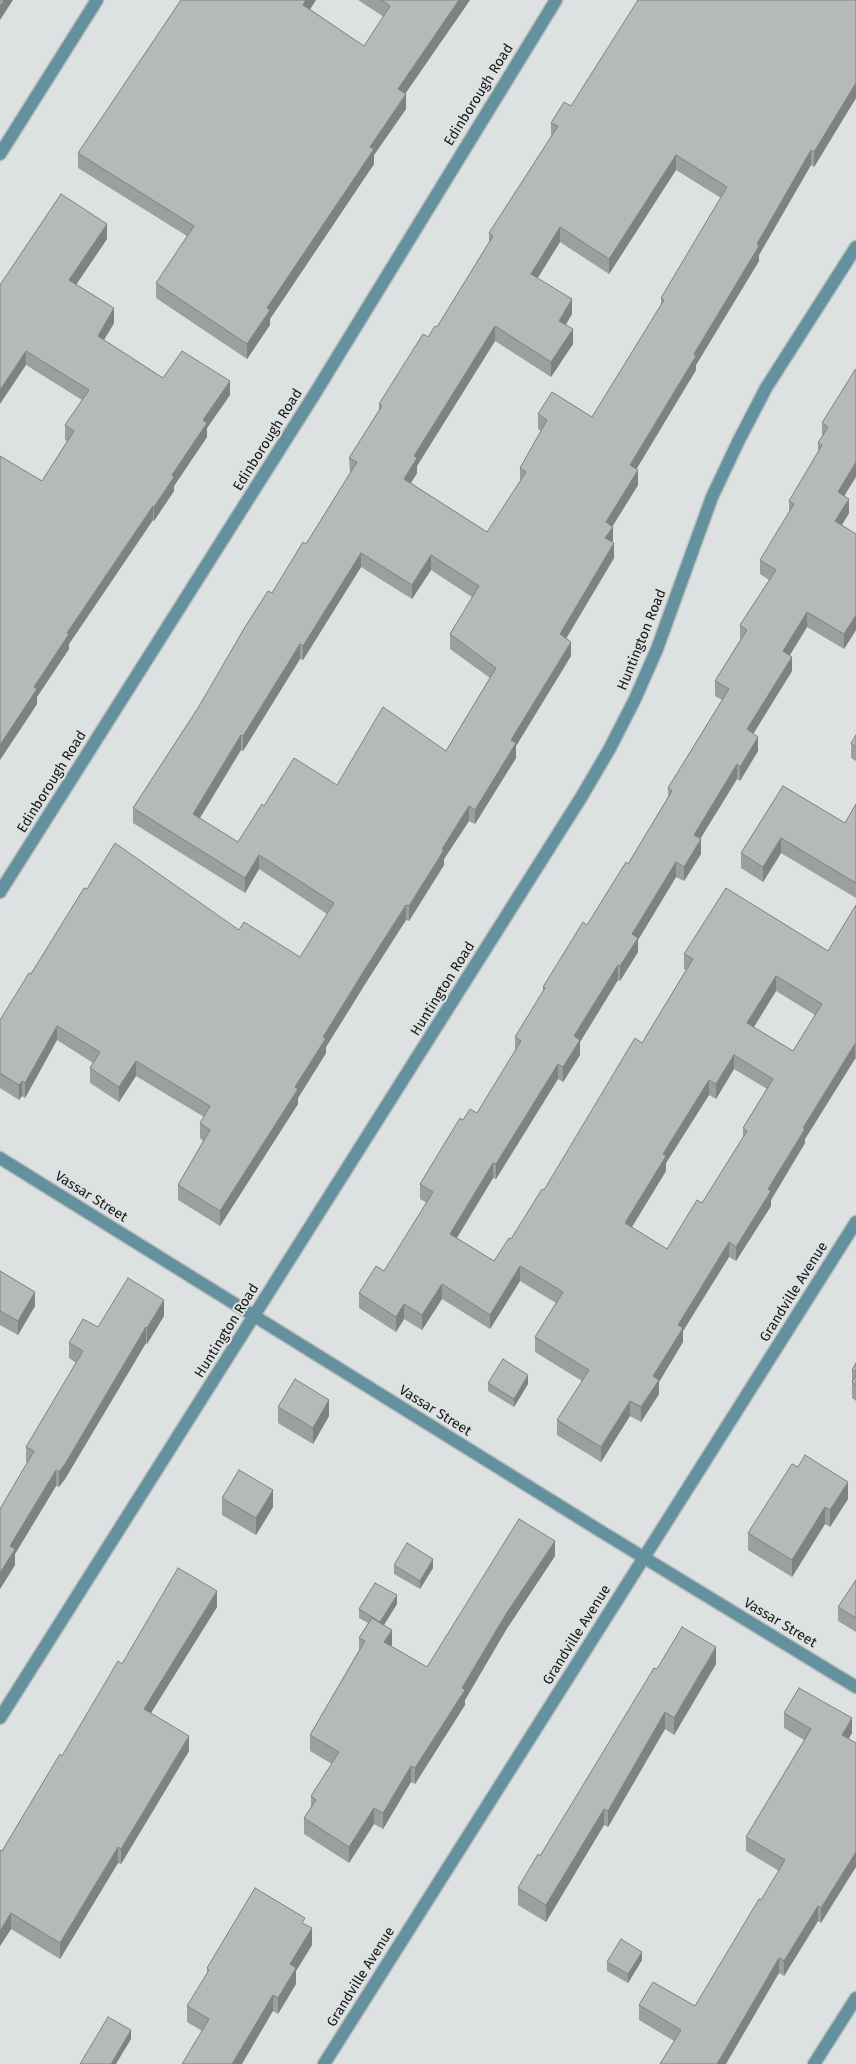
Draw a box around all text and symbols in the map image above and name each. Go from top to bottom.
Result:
street label: Edinborough Road [441,41,517,149]
street label: Edinborough Road [230,386,306,494]
street label: Huntington Road [614,587,670,693]
street label: Edinborough Road [14,728,90,836]
street label: Huntington Road [407,939,479,1039]
street label: Vassar Street [52,1168,130,1226]
street label: Grandville Avenue [756,1239,832,1345]
street label: Huntington Road [191,1281,263,1381]
street label: Vassar Street [396,1382,474,1440]
street label: Grandville Avenue [539,1582,615,1688]
street label: Vassar Street [740,1595,820,1651]
street label: Grandville Avenue [323,1924,399,2030]

